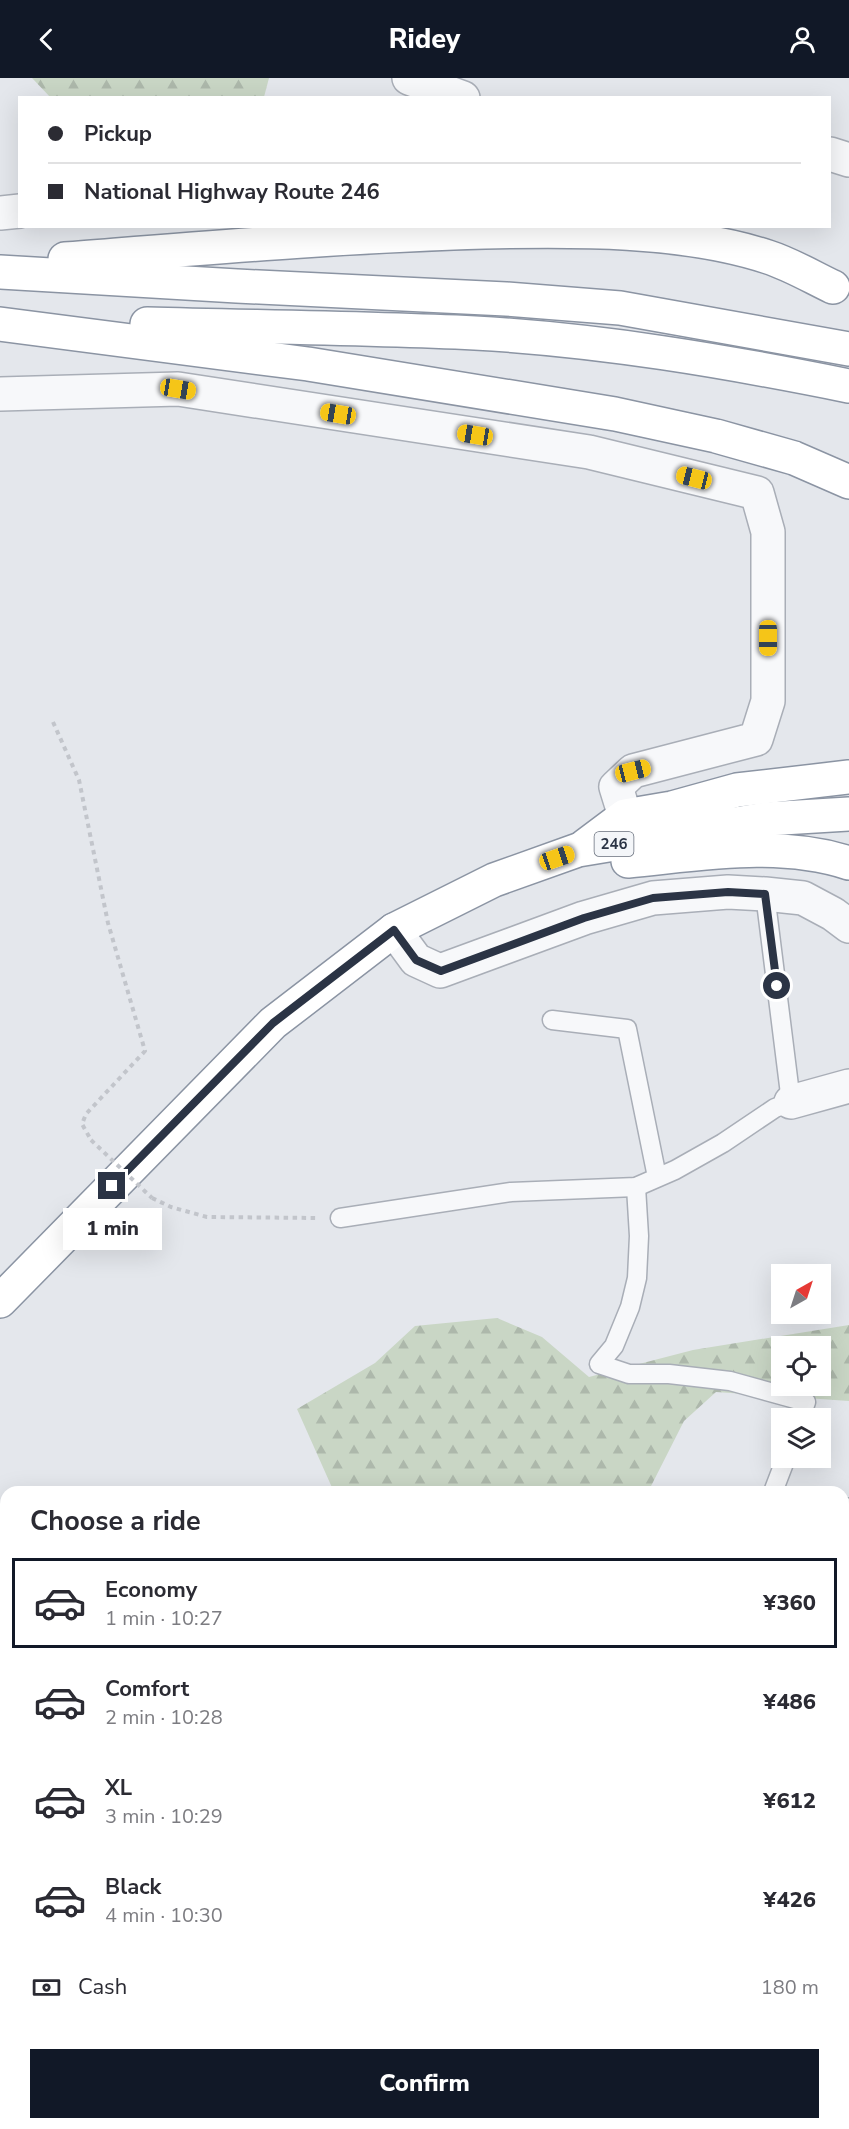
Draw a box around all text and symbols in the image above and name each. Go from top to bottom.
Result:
text: Ridey [389,21,460,58]
icon: back [30,23,63,56]
icon: person [786,23,819,56]
text: Pickup [84,119,152,149]
text: National Highway Route 246 [84,177,380,207]
car [159,377,197,401]
car [319,402,357,426]
car [456,423,494,447]
car [674,465,714,491]
car [759,620,777,656]
car [613,758,653,784]
road number: 246 [594,832,634,856]
car [537,844,577,872]
route start [763,972,790,999]
route end [98,1172,125,1199]
callout: 1 min [63,1207,162,1249]
text: 1 min [86,1215,139,1242]
north arrow [771,1264,831,1324]
map controls [771,1264,831,1468]
button: locate [771,1336,831,1396]
button: layers [771,1408,831,1468]
text: Choose a ride [30,1503,201,1540]
text: Economy [105,1575,197,1605]
icon: car [33,1576,87,1630]
text: ¥360 [763,1588,816,1618]
text: 1 min · 10:27 [105,1605,223,1632]
text: Comfort [105,1674,189,1704]
icon: car [33,1675,87,1729]
text: ¥486 [763,1687,816,1717]
text: 2 min · 10:28 [105,1704,223,1731]
text: XL [105,1773,132,1803]
icon: car [33,1774,87,1828]
text: ¥612 [763,1786,816,1816]
text: 3 min · 10:29 [105,1803,223,1830]
text: Black [105,1872,161,1902]
icon: car [33,1873,87,1927]
text: ¥426 [763,1885,816,1915]
text: 4 min · 10:30 [105,1902,223,1929]
icon: cash [30,1971,63,2004]
text: Cash [78,1972,127,2002]
text: 180 m [761,1974,819,2001]
button: Confirm [30,2049,819,2118]

